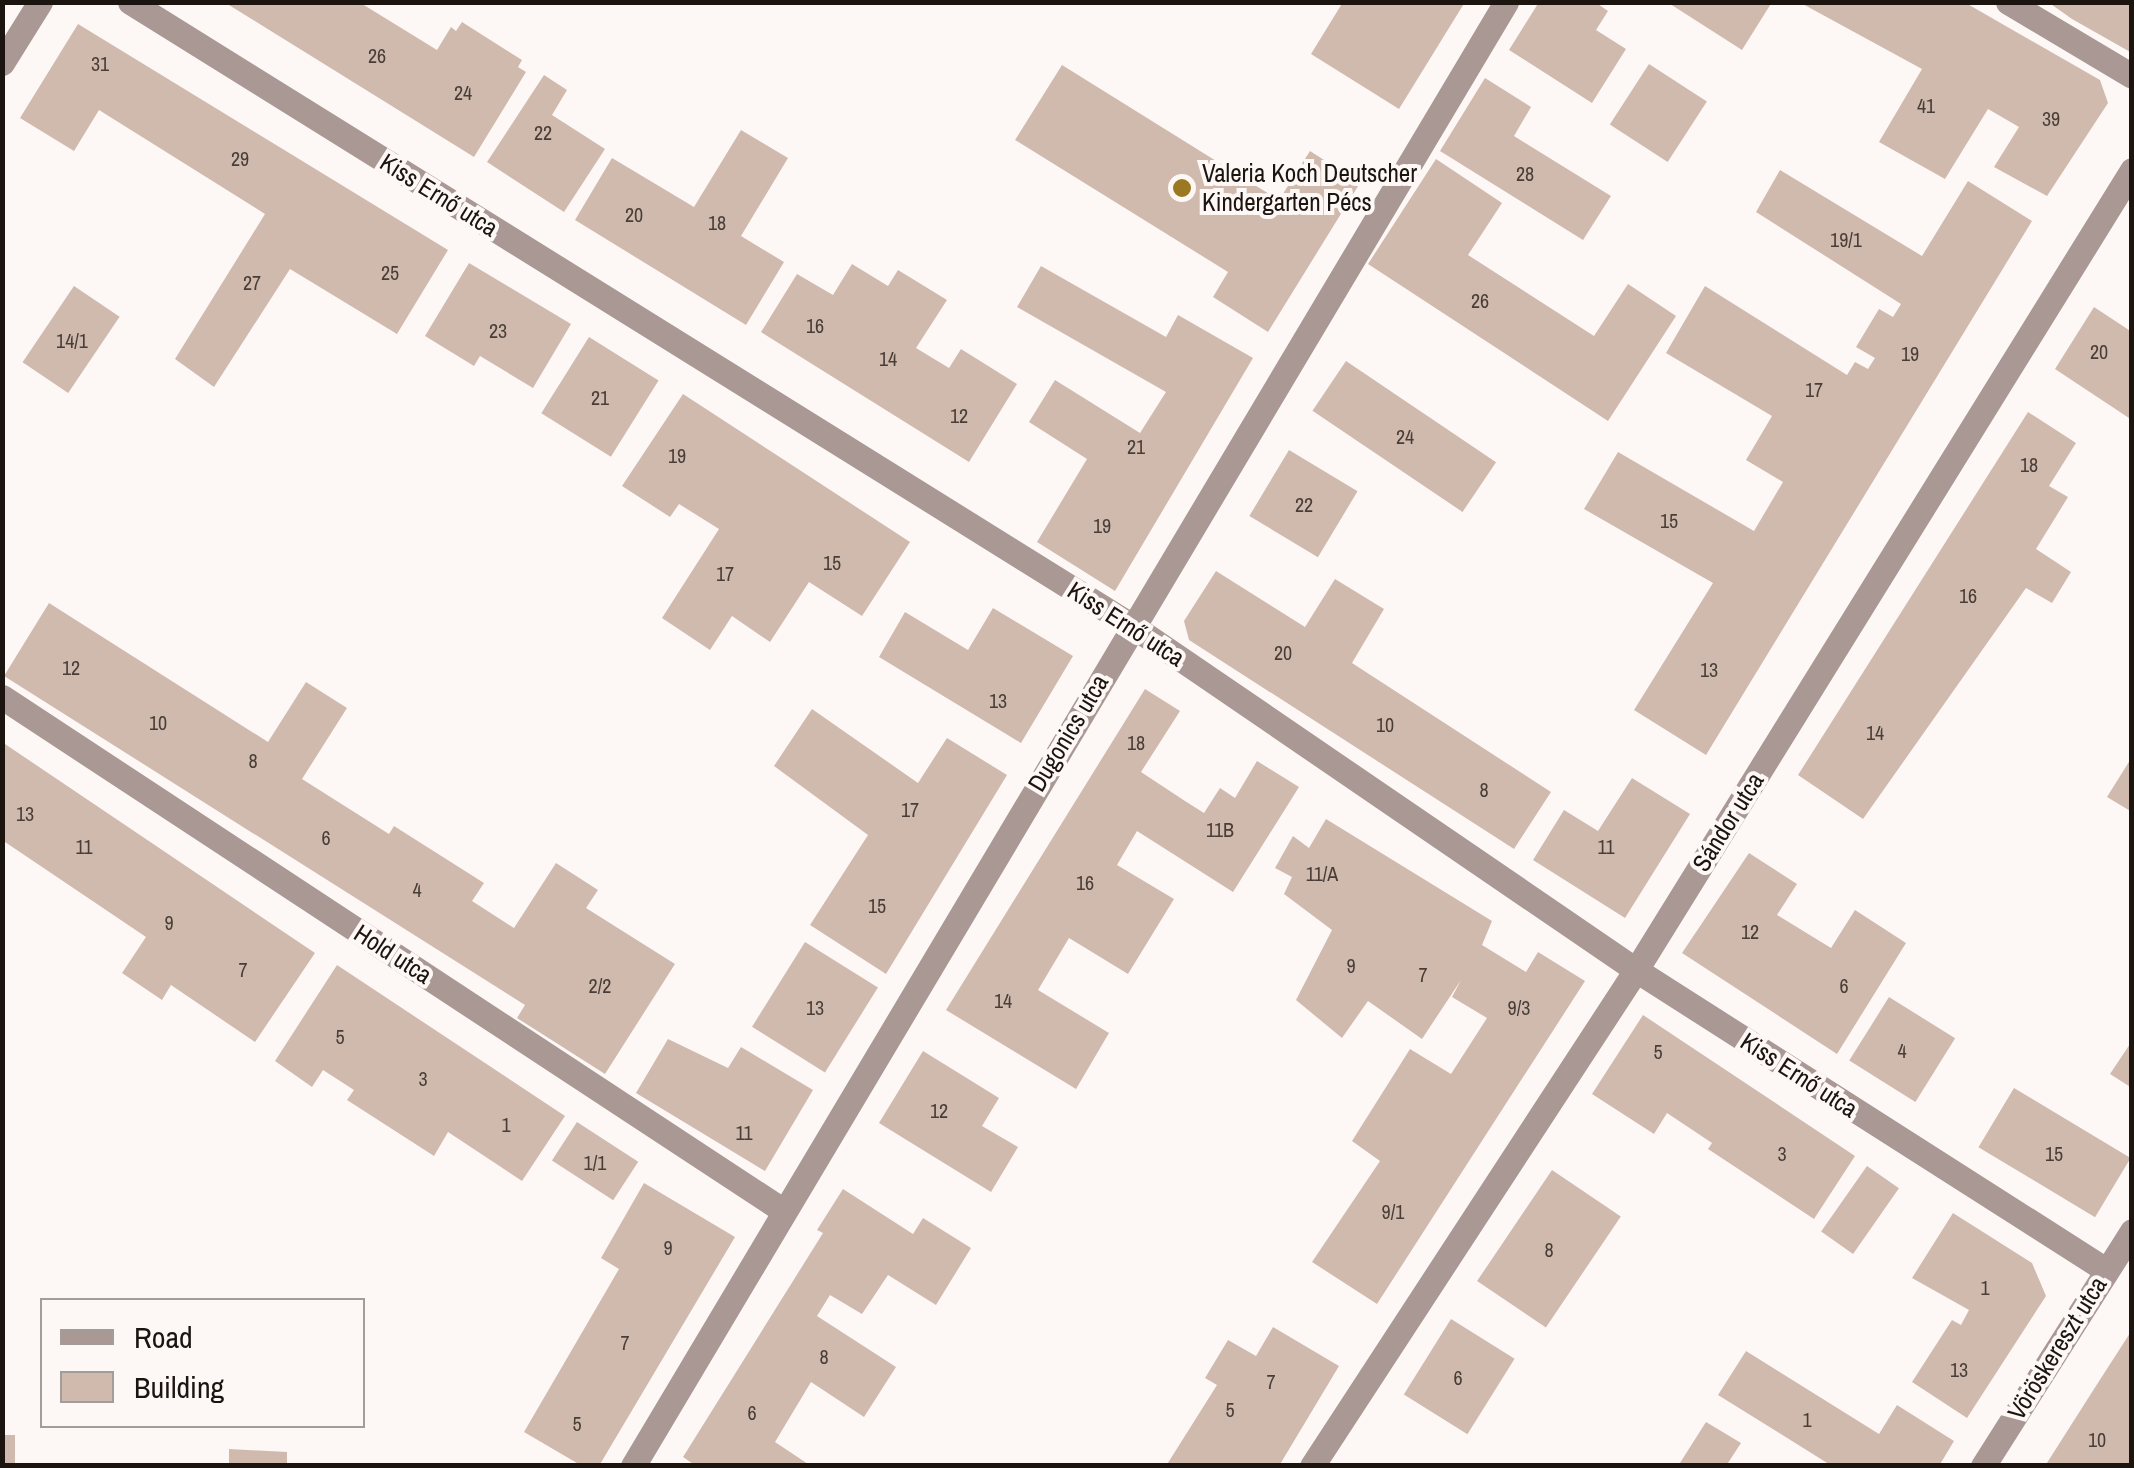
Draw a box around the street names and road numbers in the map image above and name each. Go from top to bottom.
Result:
street label: Kiss Ernő utca [375,147,503,243]
street label: Kiss Ernő utca [1062,575,1190,673]
street label: Dugonics utca [1021,669,1115,797]
street label: Sándor utca [1686,767,1770,877]
street label: Hold utca [349,918,437,990]
street label: Kiss Ernő utca [1735,1026,1863,1124]
street label: Vöröskereszt utca [2001,1271,2113,1425]

